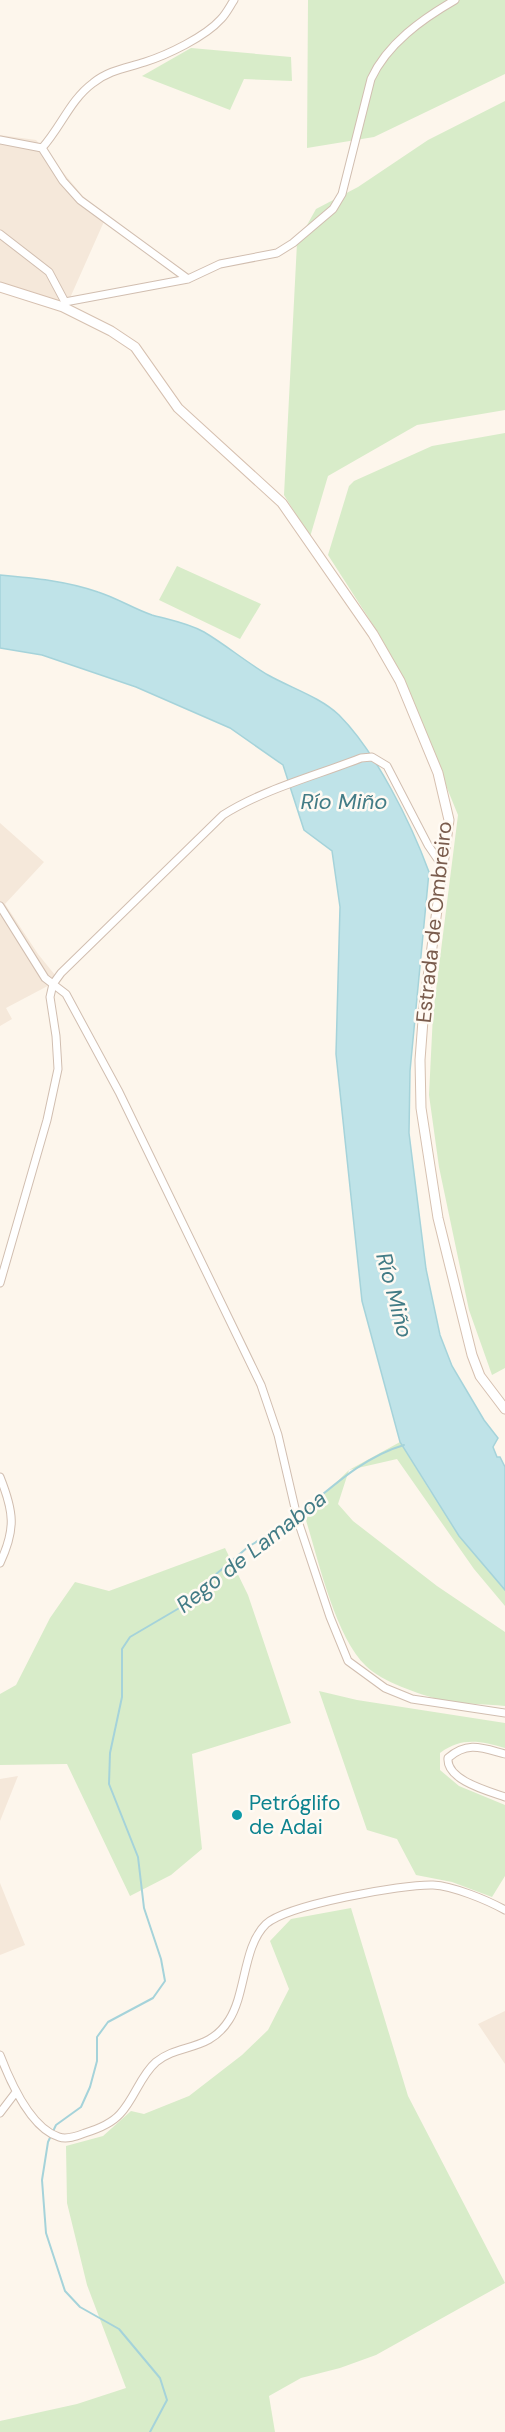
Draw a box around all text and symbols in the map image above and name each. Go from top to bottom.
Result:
water label: Río Miño [301,787,387,816]
street label: Estrada de Ombreiro [409,820,459,1024]
water label: Río Miño [369,1249,420,1341]
water label: Rego de Lamaboa [170,1484,332,1619]
place label: Petróglifo de Adai [249,1789,340,1841]
marker: Petróglifo de Adai [230,1808,244,1822]

